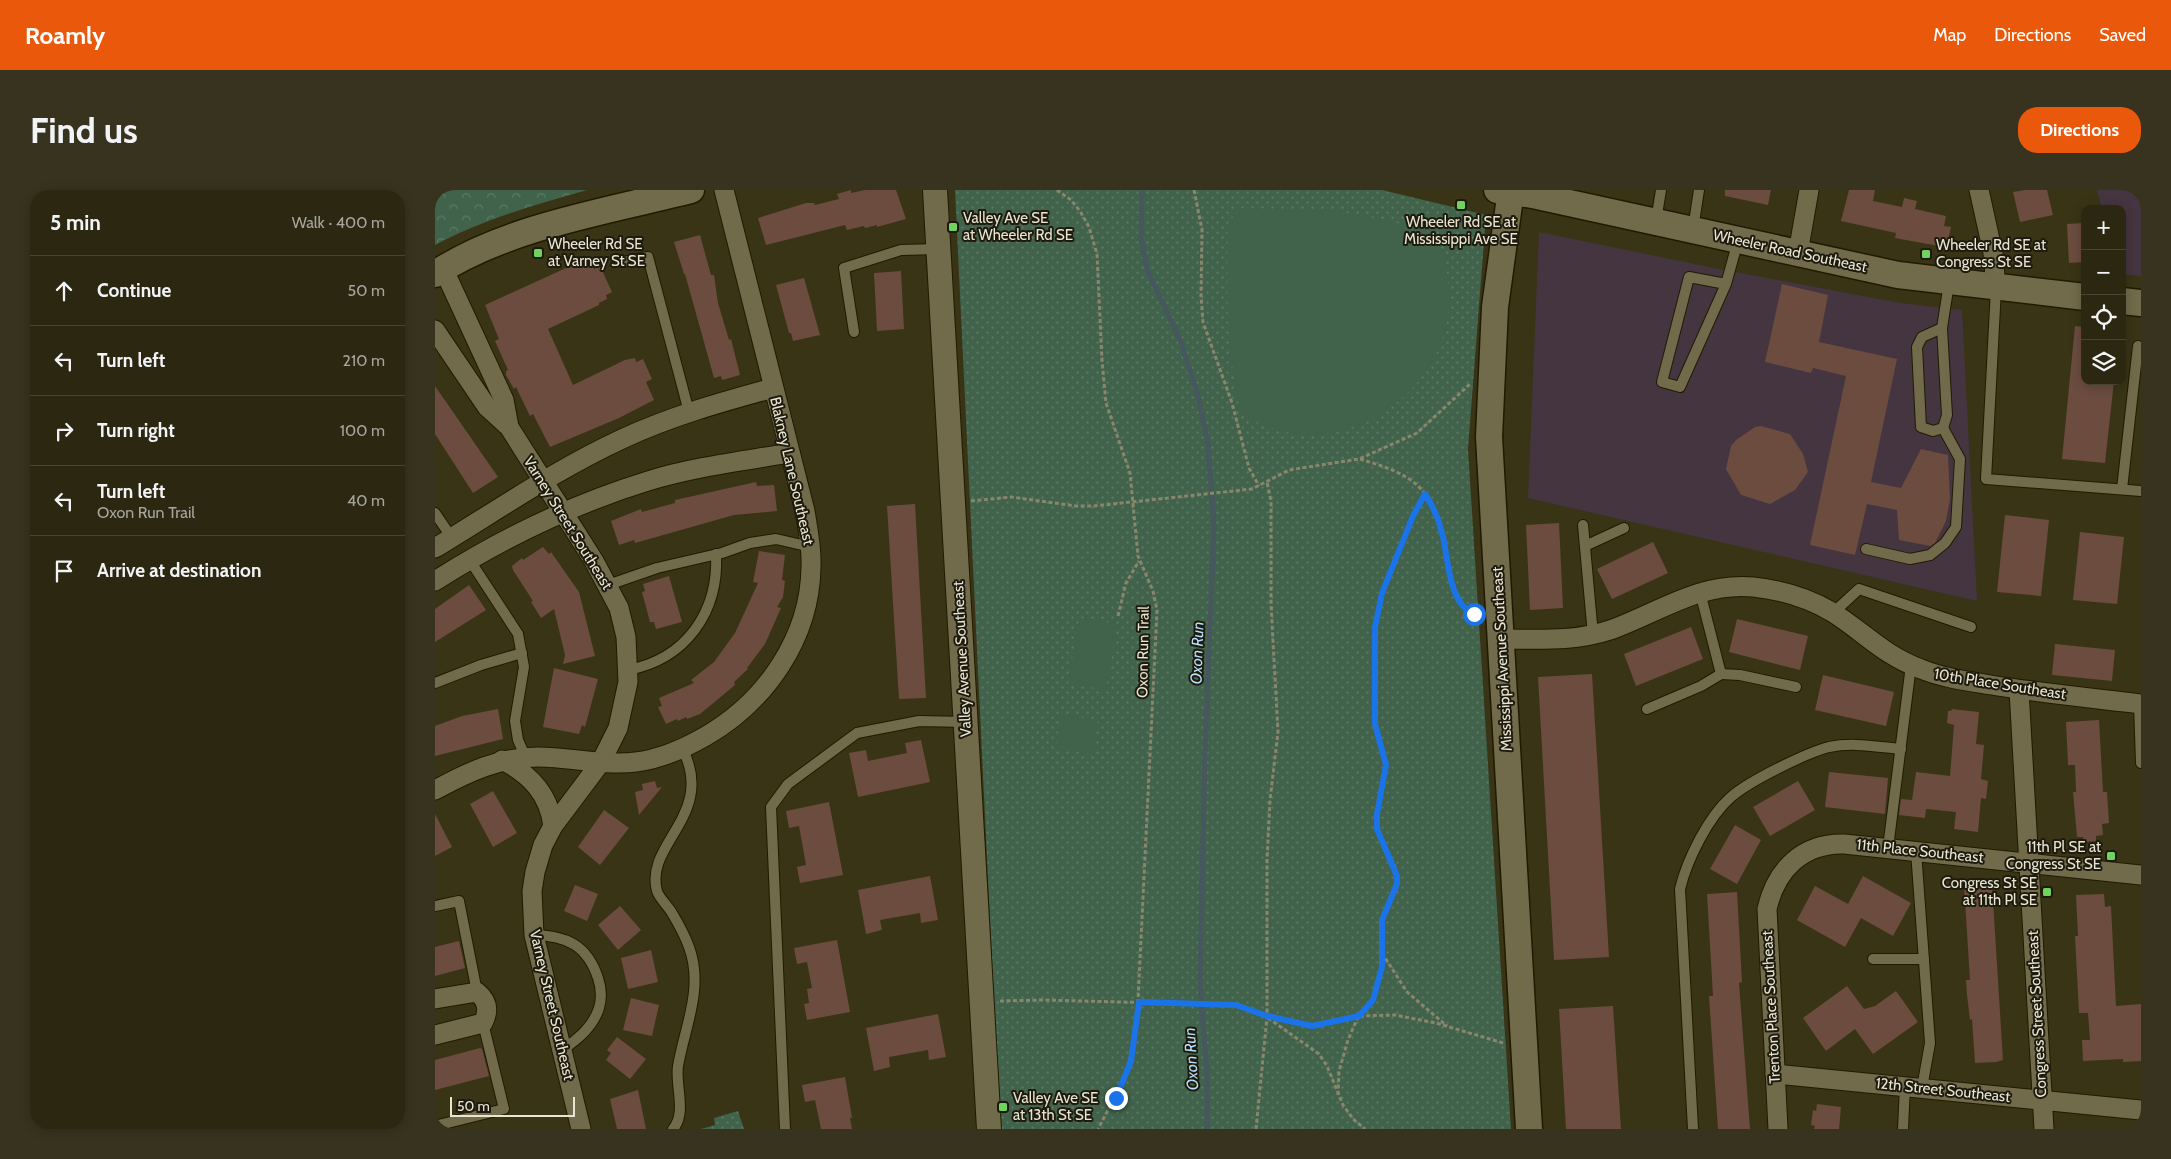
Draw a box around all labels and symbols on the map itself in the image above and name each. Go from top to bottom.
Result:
marker: Wheeler Rd SE at Mississippi Ave SE [1455,199,1467,211]
place label: Valley Ave SE at Wheeler Rd SE [963,209,1073,244]
place label: Wheeler Rd SE at Mississippi Ave SE [1404,213,1518,248]
marker: Valley Ave SE at Wheeler Rd SE [947,221,959,233]
street label: Wheeler Road Southeast [1711,226,1869,276]
place label: Wheeler Rd SE at Varney St SE [548,235,645,270]
place label: Wheeler Rd SE at Congress St SE [1936,236,2046,271]
marker: Wheeler Rd SE at Varney St SE [532,247,544,259]
marker: Wheeler Rd SE at Congress St SE [1920,248,1932,260]
street label: Blakney Lane Southeast [766,395,818,547]
street label: Varney Street Southeast [520,453,616,593]
street label: Mississippi Avenue Southeast [1488,566,1516,752]
street label: Valley Avenue Southeast [949,580,975,738]
route start [1463,603,1486,626]
street label: Oxon Run Trail [1133,605,1153,698]
water label: Oxon Run [1186,621,1208,685]
street label: 10th Place Southeast [1933,665,2067,703]
street label: 11th Place Southeast [1856,835,1984,867]
place label: 11th Pl SE at Congress St SE [2006,838,2101,873]
marker: 11th Pl SE at Congress St SE [2105,850,2117,862]
place label: Congress St SE at 11th Pl SE [1942,874,2037,909]
marker: Congress St SE at 11th Pl SE [2041,886,2053,898]
street label: Varney Street Southeast [526,928,578,1082]
street label: Trenton Place Southeast [1758,930,1784,1084]
street label: Congress Street Southeast [2024,930,2050,1098]
water label: Oxon Run [1180,1027,1202,1091]
street label: 12th Street Southeast [1875,1074,2011,1106]
route end [1105,1087,1128,1110]
place label: Valley Ave SE at 13th St SE [1013,1089,1098,1124]
scale bar [450,1094,575,1117]
marker: Valley Ave SE at 13th St SE [997,1101,1009,1113]

